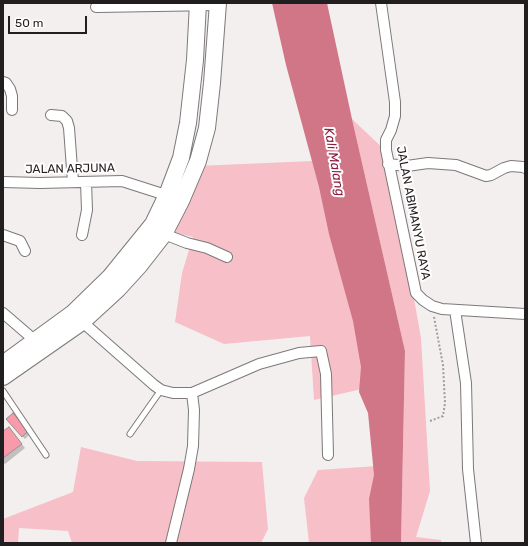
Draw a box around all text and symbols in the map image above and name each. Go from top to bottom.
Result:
scale bar [10,8,89,34]
text: 50 m [15,16,43,30]
water label: Kali Malang [320,127,348,197]
street label: JALAN ABIMANYU RAYA [393,145,433,281]
street label: JALAN ARJUNA [25,161,115,177]

